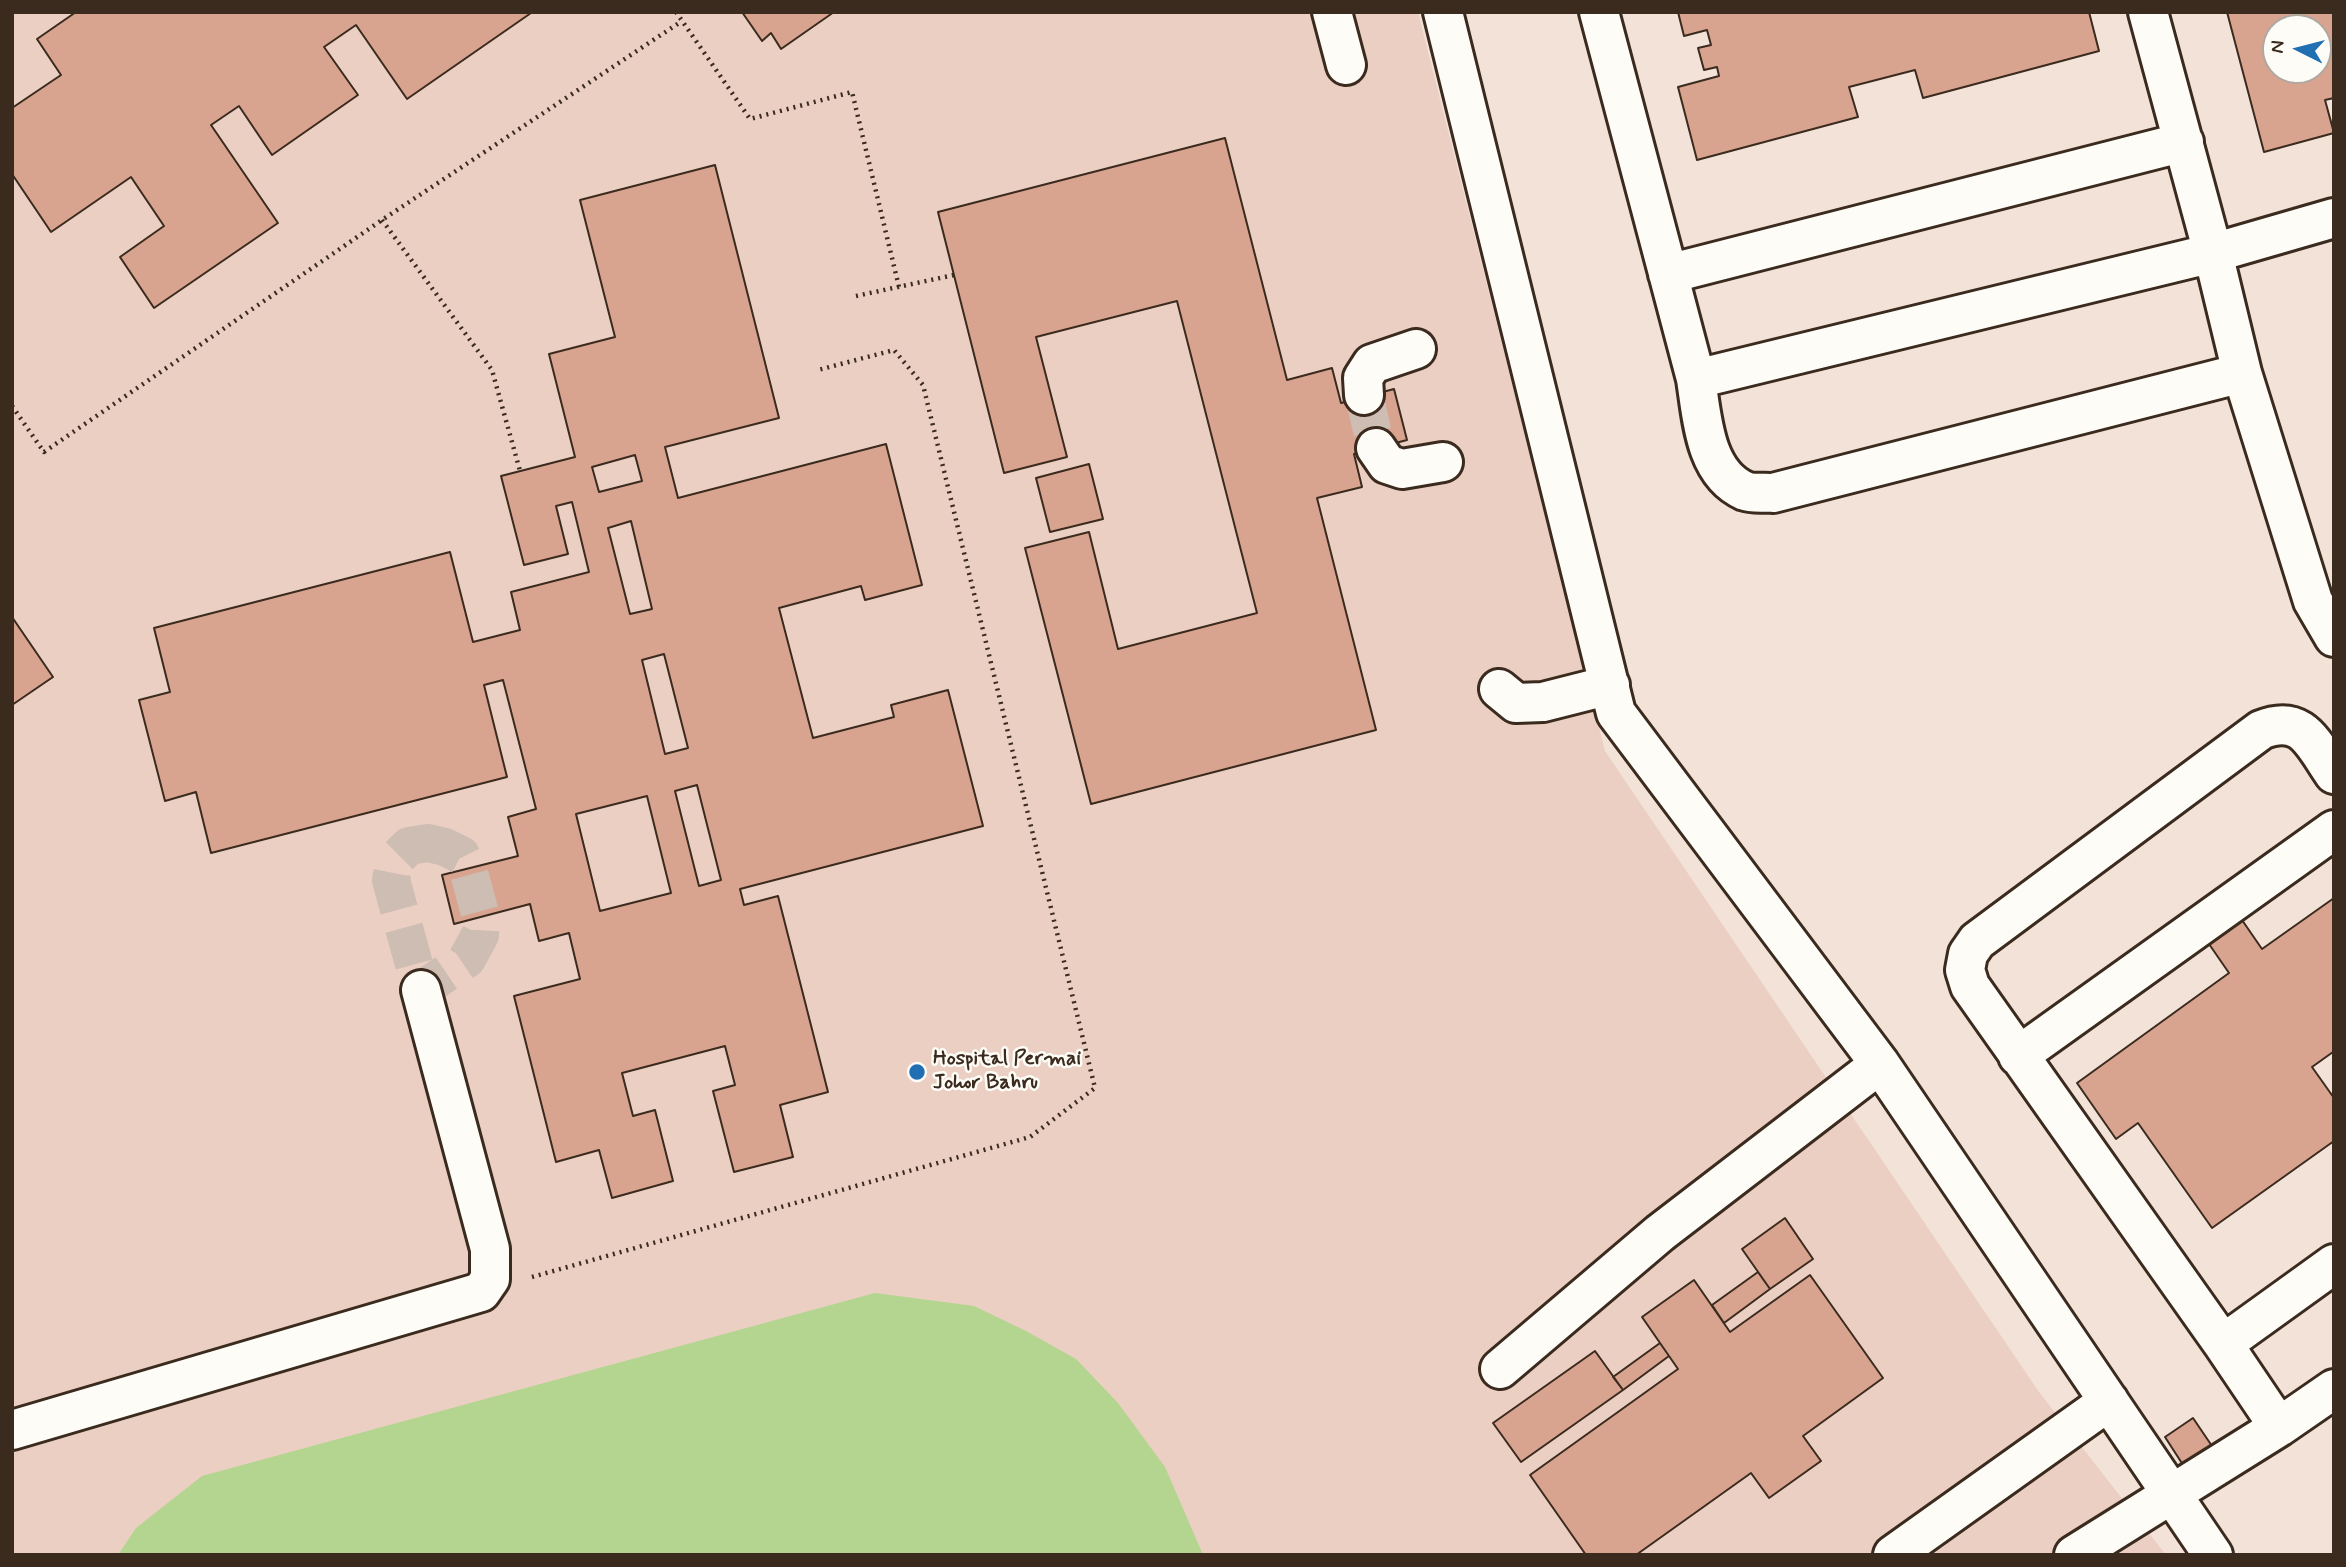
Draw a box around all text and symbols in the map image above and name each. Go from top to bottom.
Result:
north arrow [2262,14,2332,84]
text: N [2265,39,2291,55]
place label: Hospital Permai Johor Bahru [933,1047,1081,1097]
marker: Hospital Permai Johor Bahru [907,1062,927,1082]

